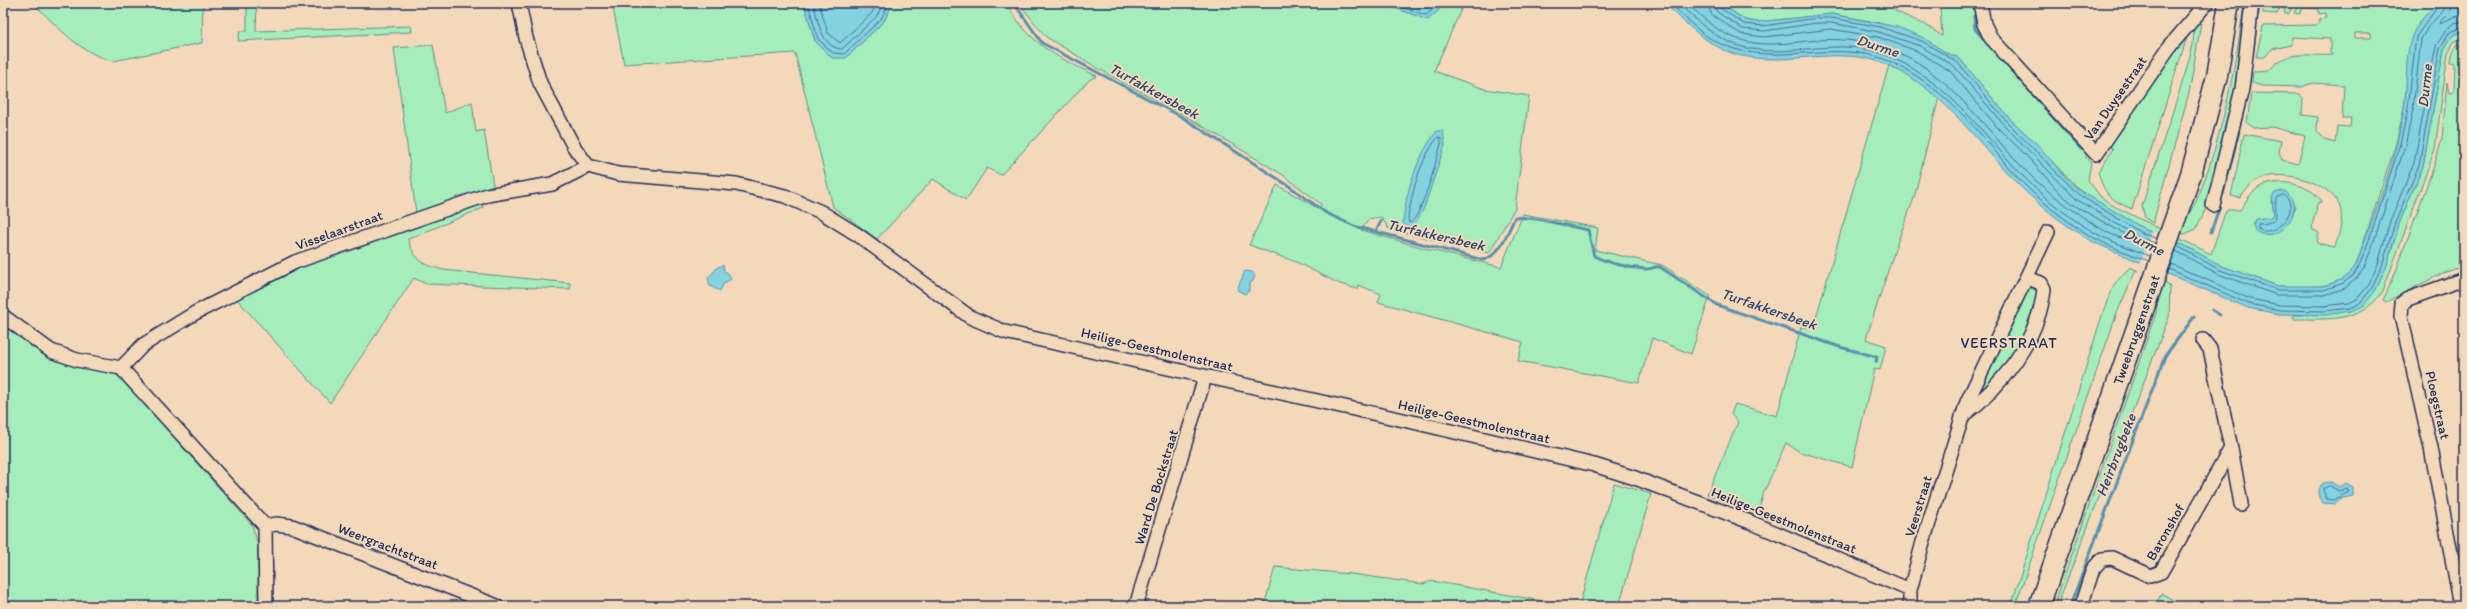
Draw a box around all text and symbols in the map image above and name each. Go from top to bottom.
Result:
water label: Durme [1855,31,1902,62]
street label: Van Duysestraat [2080,53,2151,144]
water label: Turfakkersbeek [1106,59,1203,124]
water label: Durme [2414,63,2436,109]
street label: Visselaarstraat [293,207,385,254]
water label: Turfakkersbeek [1386,215,1488,255]
water label: Durme [2121,224,2168,260]
street label: Tweebruggenstraat [2110,272,2164,387]
water label: Turfakkersbeek [1719,284,1820,334]
street label: Heilige-Geestmolenstraat [1079,324,1234,375]
district label: VEERSTRAAT [1960,334,2058,352]
street label: Ploegstraat [2421,369,2454,441]
street label: Heilige-Geestmolenstraat [1396,396,1551,447]
water label: Heirbrugbeke [2092,410,2140,499]
street label: Ward De Bockstraat [1131,427,1182,547]
street label: Veerstraat [1901,473,1936,539]
street label: Heilige-Geestmolenstraat [1709,483,1859,557]
street label: Baronshof [2142,500,2189,564]
street label: Weergrachtstraat [335,520,440,573]

